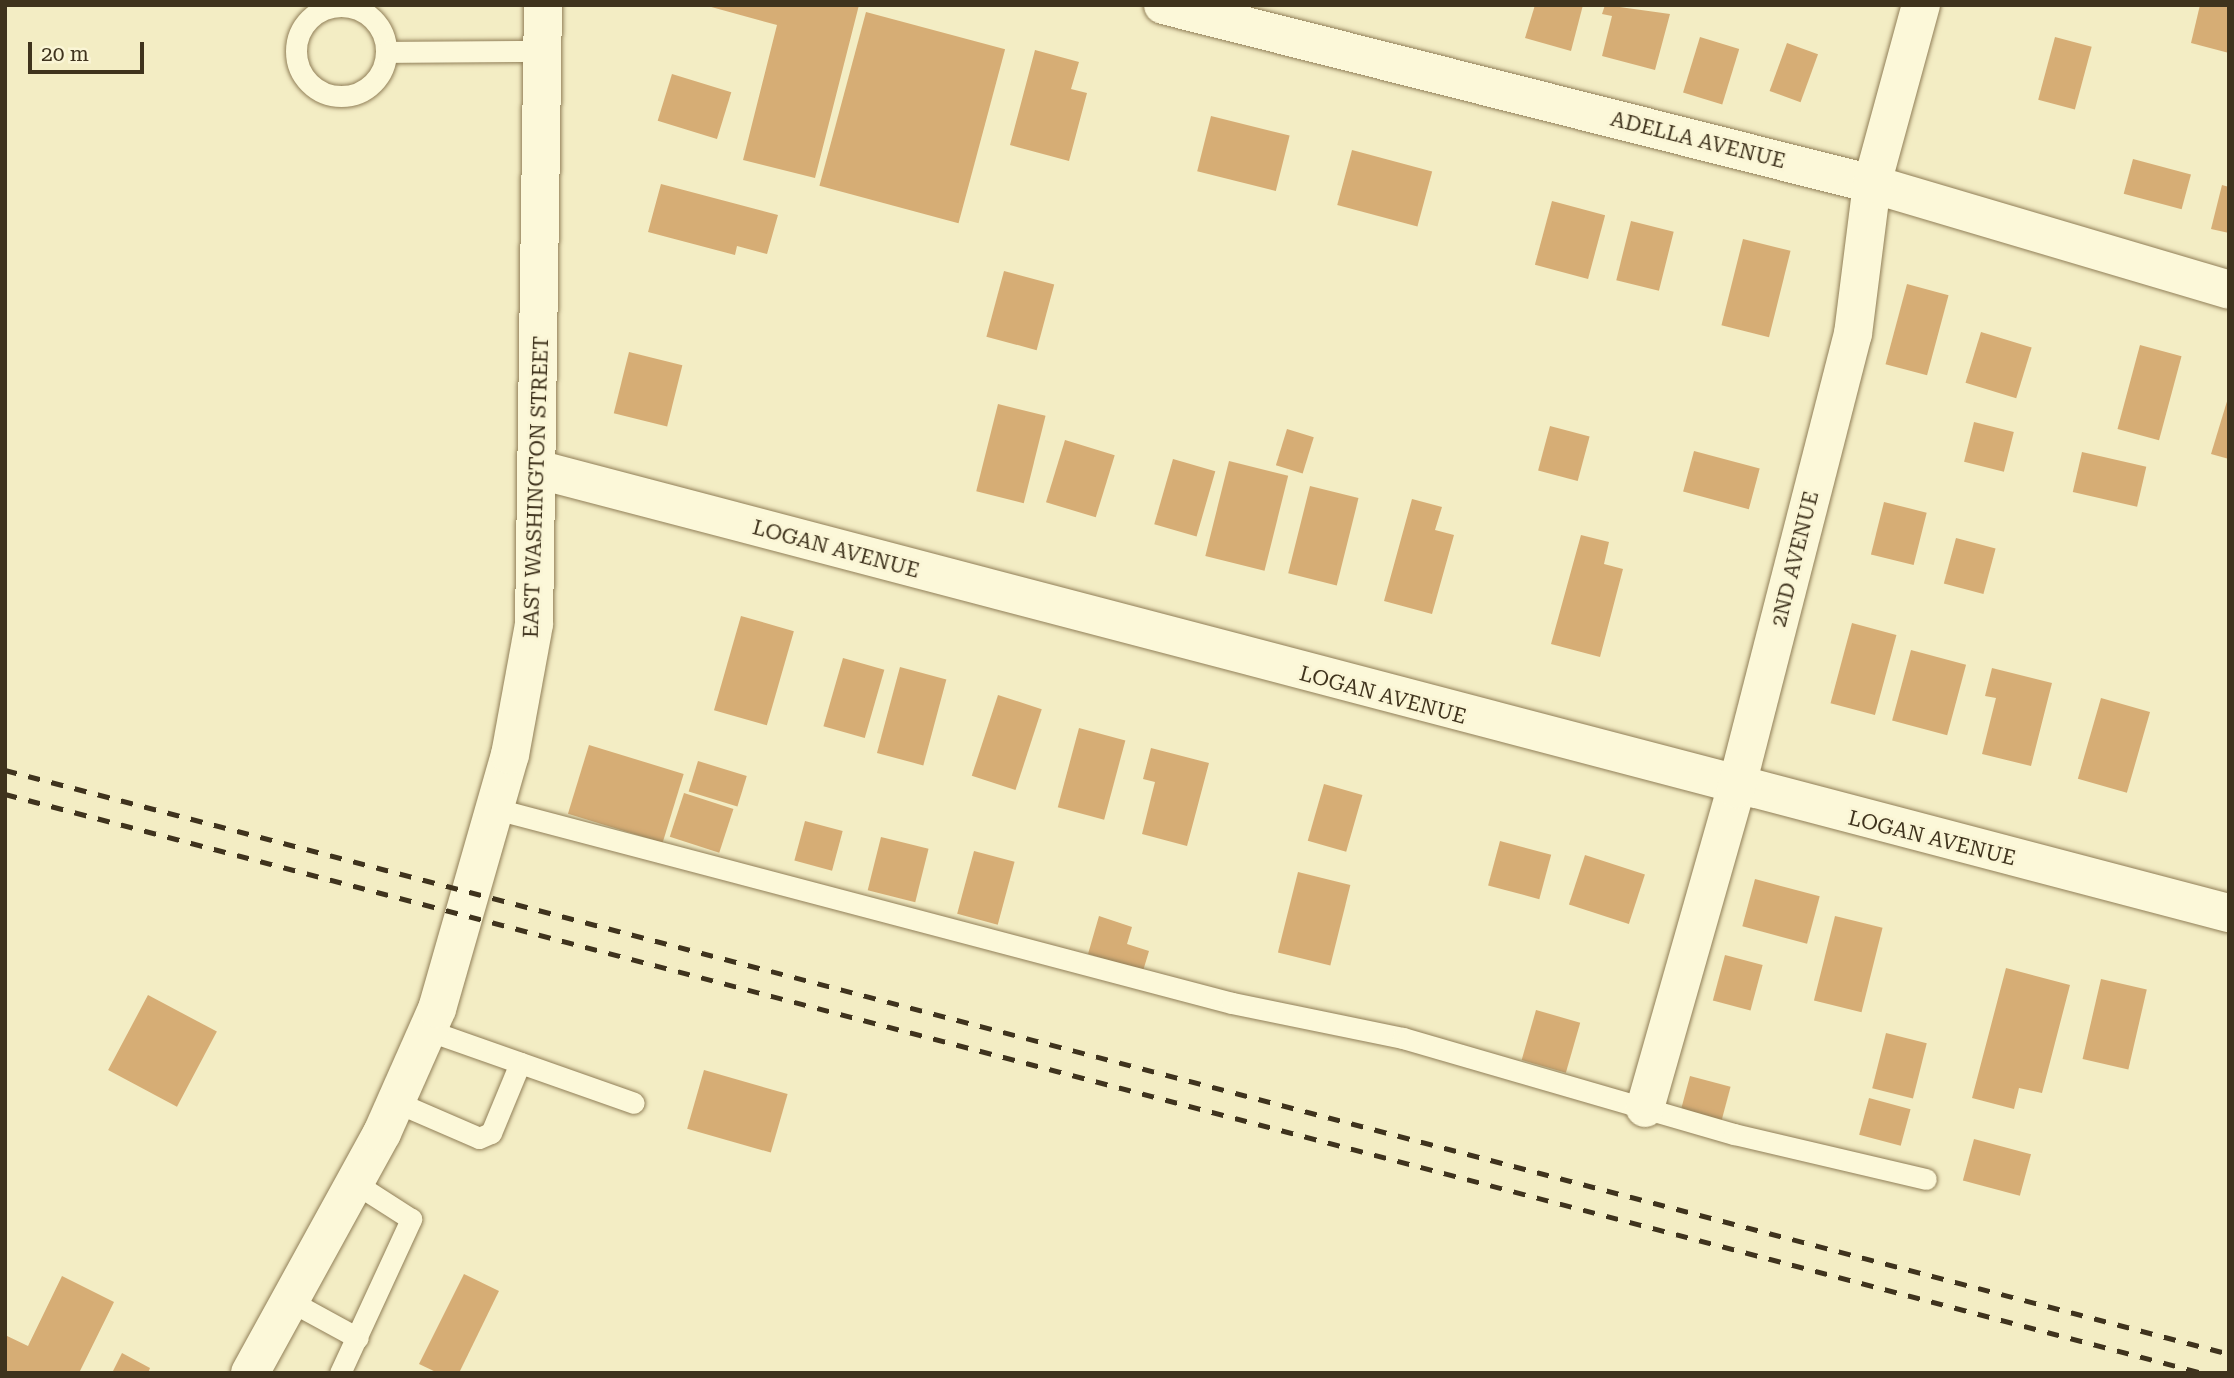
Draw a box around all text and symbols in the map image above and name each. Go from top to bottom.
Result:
scale bar [32,28,147,72]
text: 20 m [41,42,89,66]
street label: ADELLA AVENUE [1608,106,1788,174]
street label: EAST WASHINGTON STREET [518,335,554,639]
street label: 2ND AVENUE [1766,489,1824,629]
street label: LOGAN AVENUE [750,515,922,583]
street label: LOGAN AVENUE [1297,661,1469,729]
street label: LOGAN AVENUE [1846,805,2018,871]

